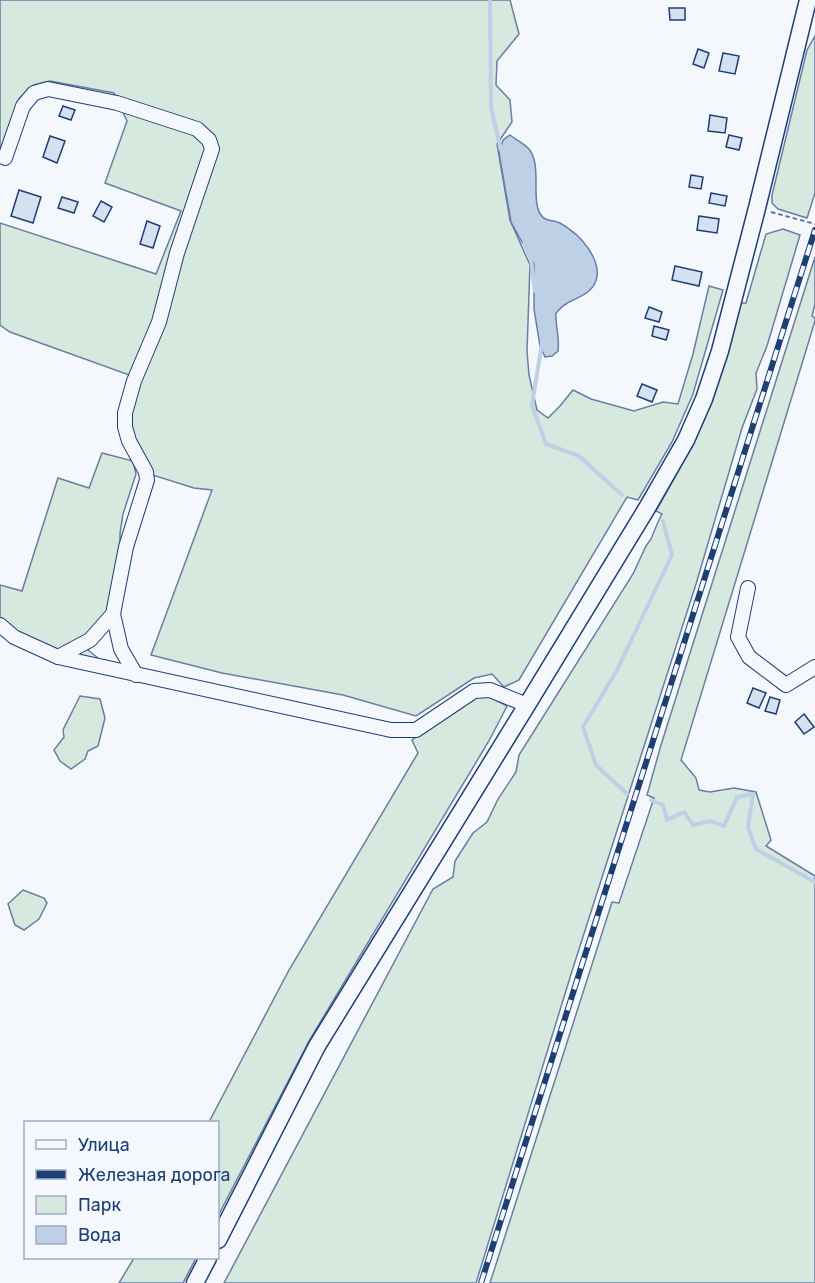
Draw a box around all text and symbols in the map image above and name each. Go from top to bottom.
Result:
legend [24,1121,219,1259]
text: Улица [78,1134,130,1156]
text: Железная дорога [78,1164,231,1186]
text: Парк [78,1194,122,1216]
text: Вода [78,1224,121,1246]

